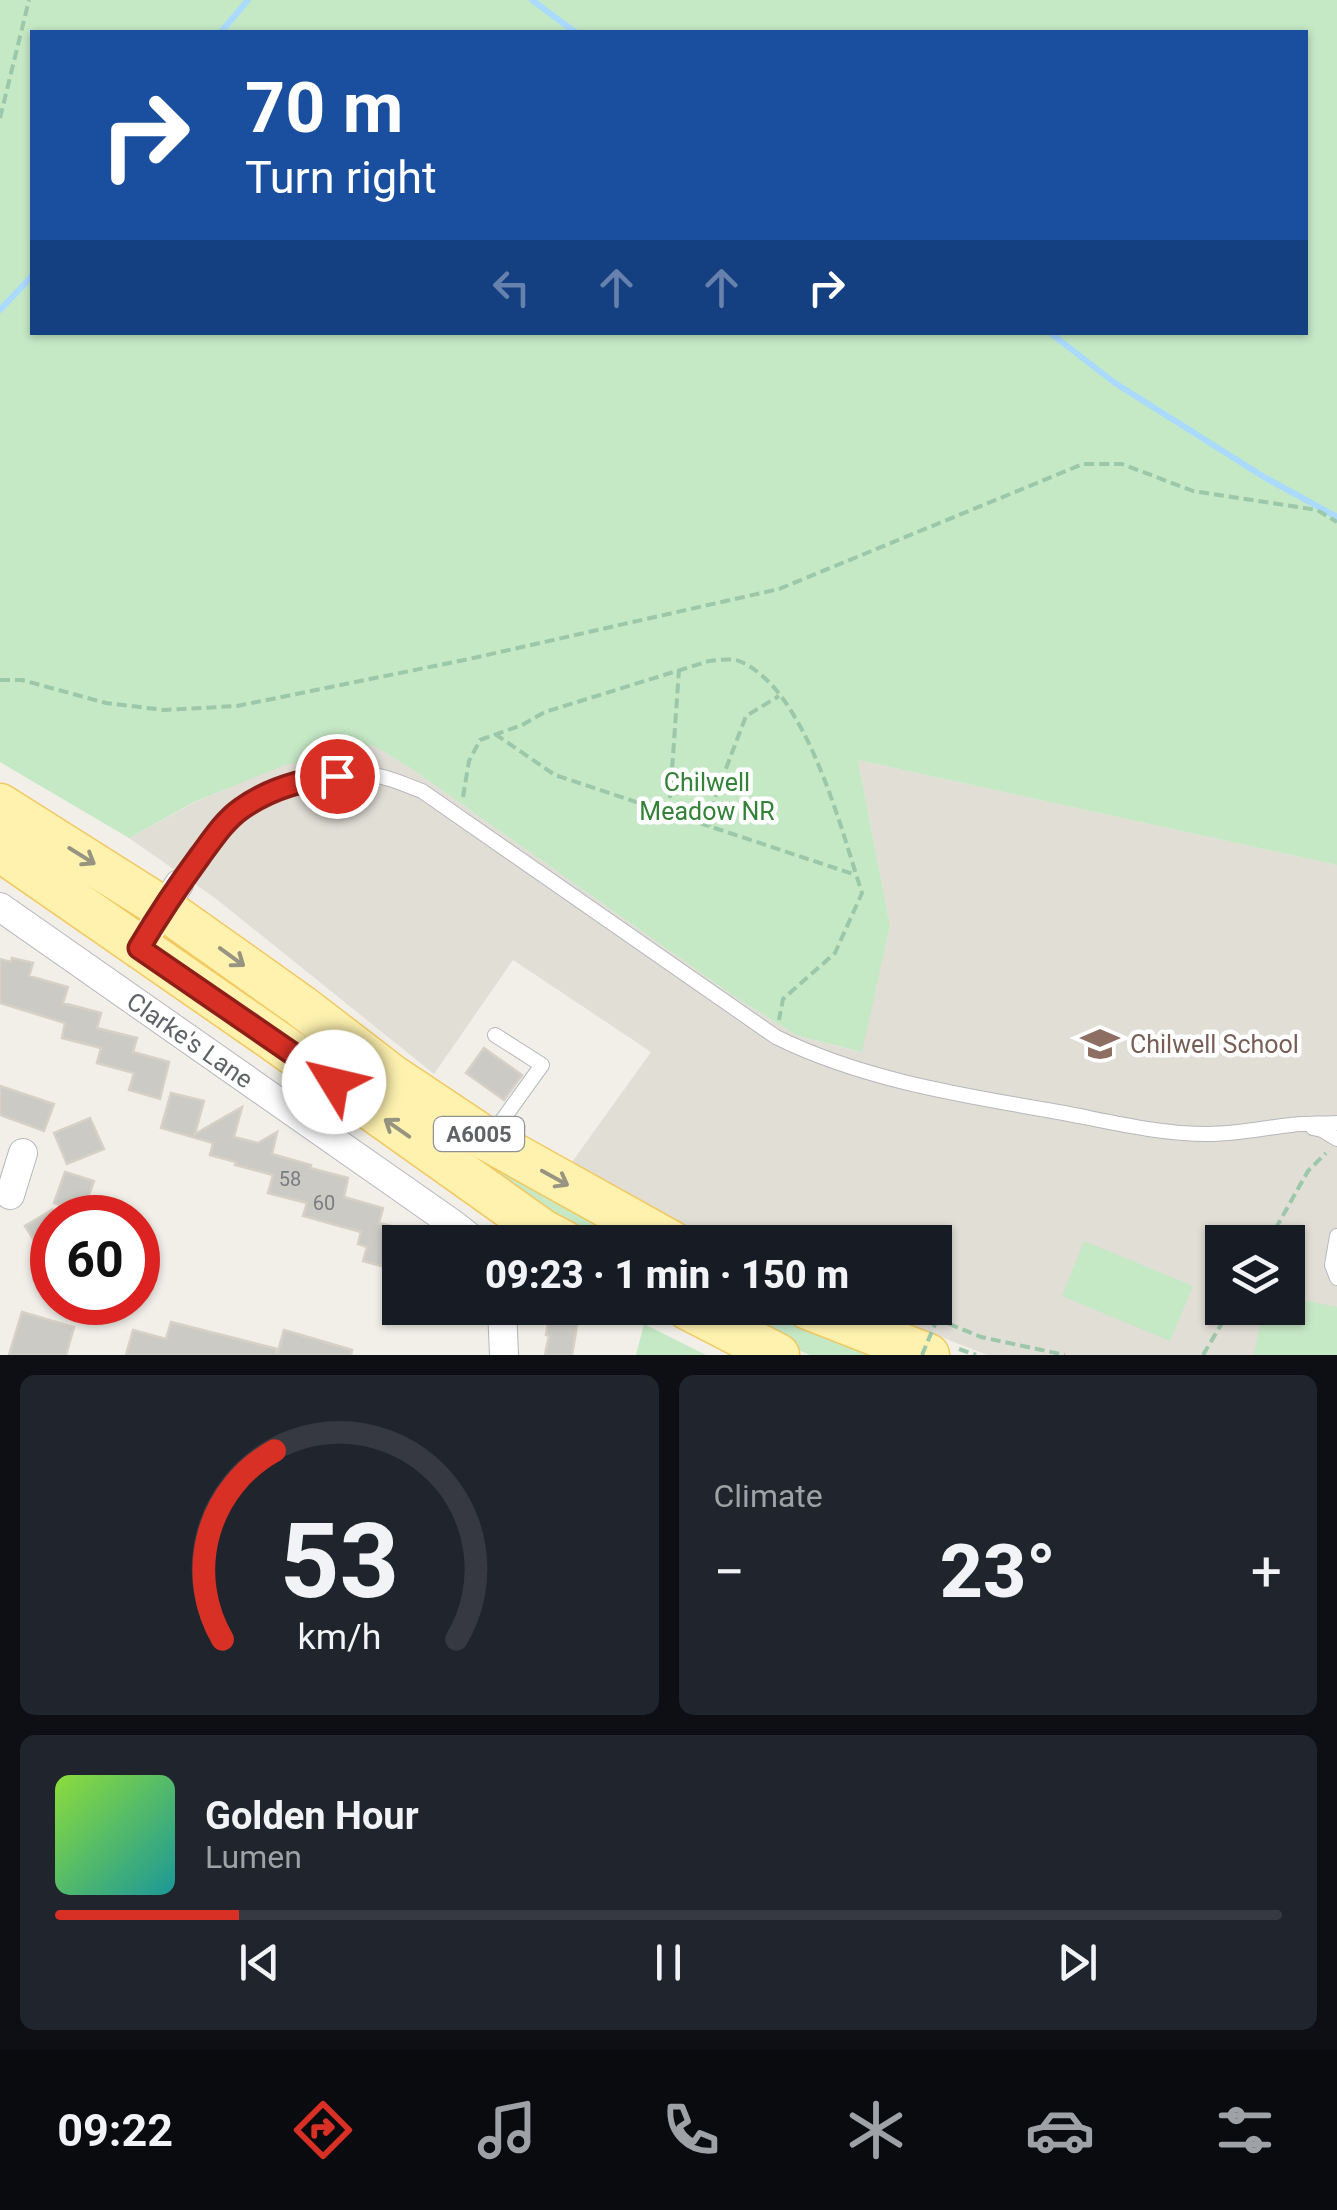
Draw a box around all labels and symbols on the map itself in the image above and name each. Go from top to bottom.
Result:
pin [295,734,380,819]
park label: Chilwell Meadow NR [639,768,775,826]
one-way arrow [67,846,95,867]
one-way arrow [218,946,245,967]
street label: Clarke's Lane [122,986,258,1094]
school or university icon: Chilwell School [1079,1023,1121,1065]
position arrow [282,1030,386,1134]
place label: Chilwell School [1130,1030,1299,1059]
one-way arrow [384,1117,412,1138]
road number: A6005 [434,1117,524,1151]
house number: 58 [279,1167,301,1191]
one-way arrow [540,1168,569,1188]
house number: 60 [313,1191,335,1215]
speed limit sign: 60 [30,1195,160,1325]

